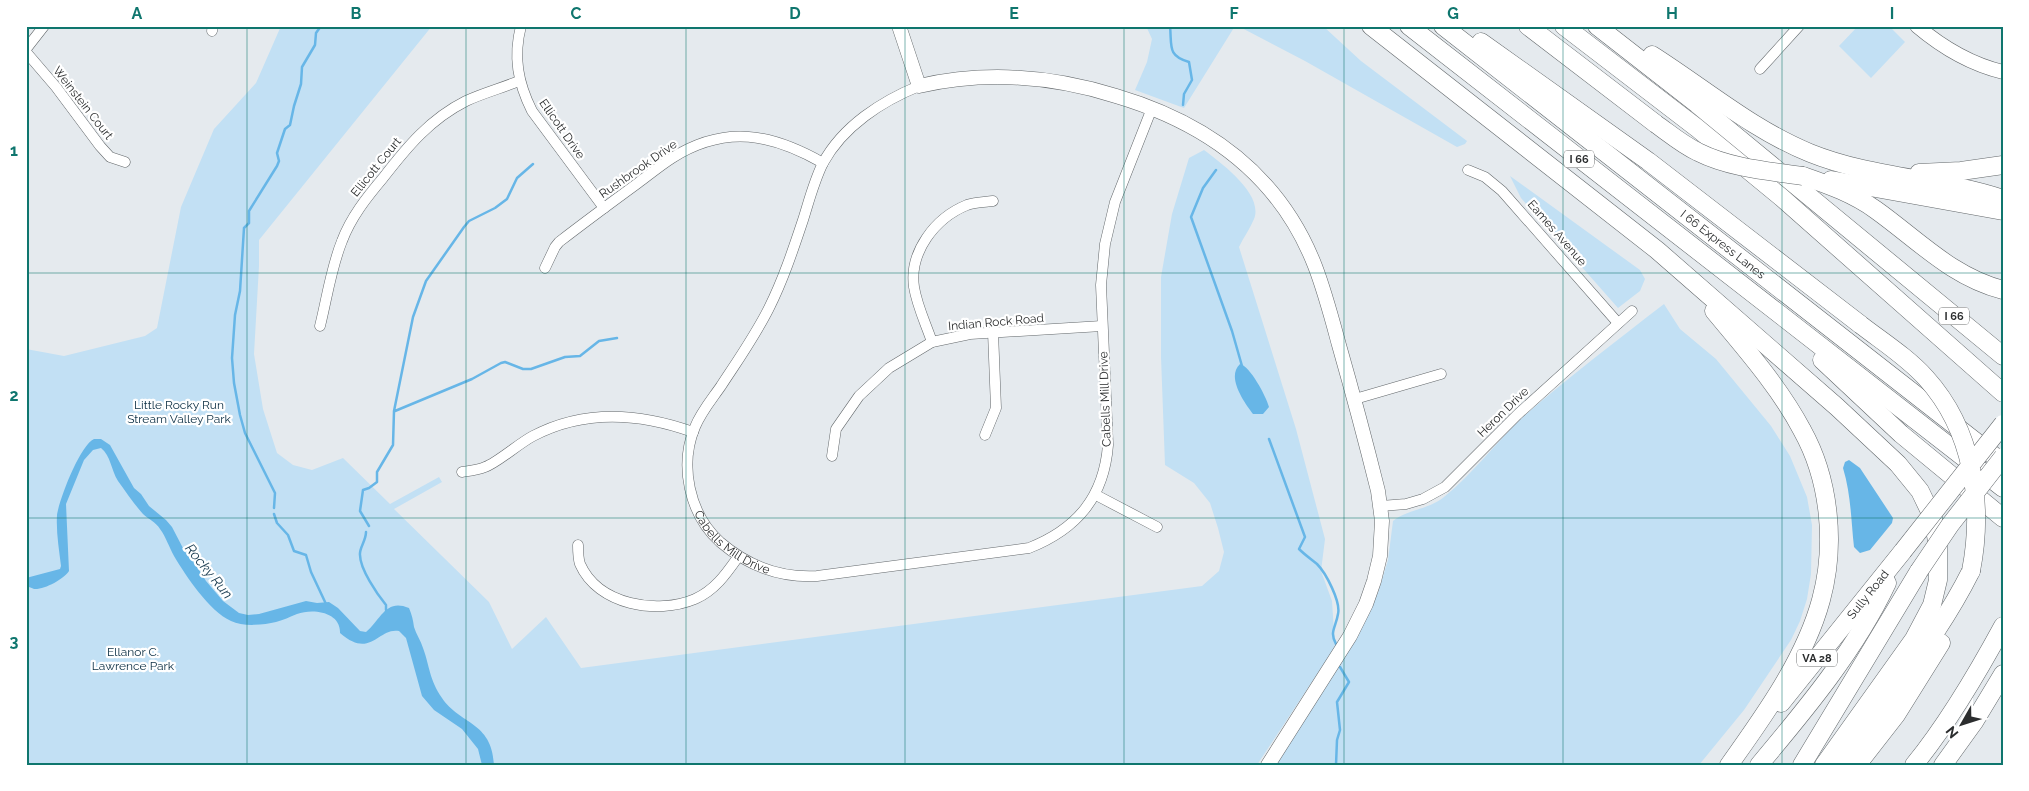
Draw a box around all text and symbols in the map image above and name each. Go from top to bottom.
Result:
text: A [132,4,143,23]
text: B [351,4,362,23]
text: C [571,4,582,23]
text: D [789,4,801,23]
text: E [1009,4,1019,23]
text: F [1229,4,1239,23]
text: G [1447,4,1459,23]
text: H [1666,4,1678,23]
text: I [1890,4,1894,23]
street label: Weinstein Court [50,64,116,142]
street label: Ellicott Drive [536,96,588,162]
street label: Ellicott Court [348,135,404,199]
street label: Rushbrook Drive [597,137,679,201]
text: 1 [10,141,18,160]
road number: I 66 [1564,150,1594,168]
street label: Eames Avenue [1525,197,1589,269]
street label: I 66 Express Lanes [1678,207,1768,282]
road number: I 66 [1939,308,1969,324]
street label: Indian Rock Road [947,311,1045,333]
street label: Cabells Mill Drive [1096,351,1114,447]
street label: Heron Drive [1475,384,1531,440]
text: 2 [9,386,19,405]
park label: Little Rocky Run Stream Valley Park [127,398,231,426]
street label: Cabells Mill Drive [691,508,772,577]
water label: Rocky Run [182,540,236,602]
street label: Sully Road [1844,567,1892,622]
text: 3 [10,632,19,651]
park label: Ellanor C. Lawrence Park [92,645,175,673]
road number: VA 28 [1797,650,1837,666]
north arrow [1936,698,1986,748]
text: N [1942,723,1961,741]

